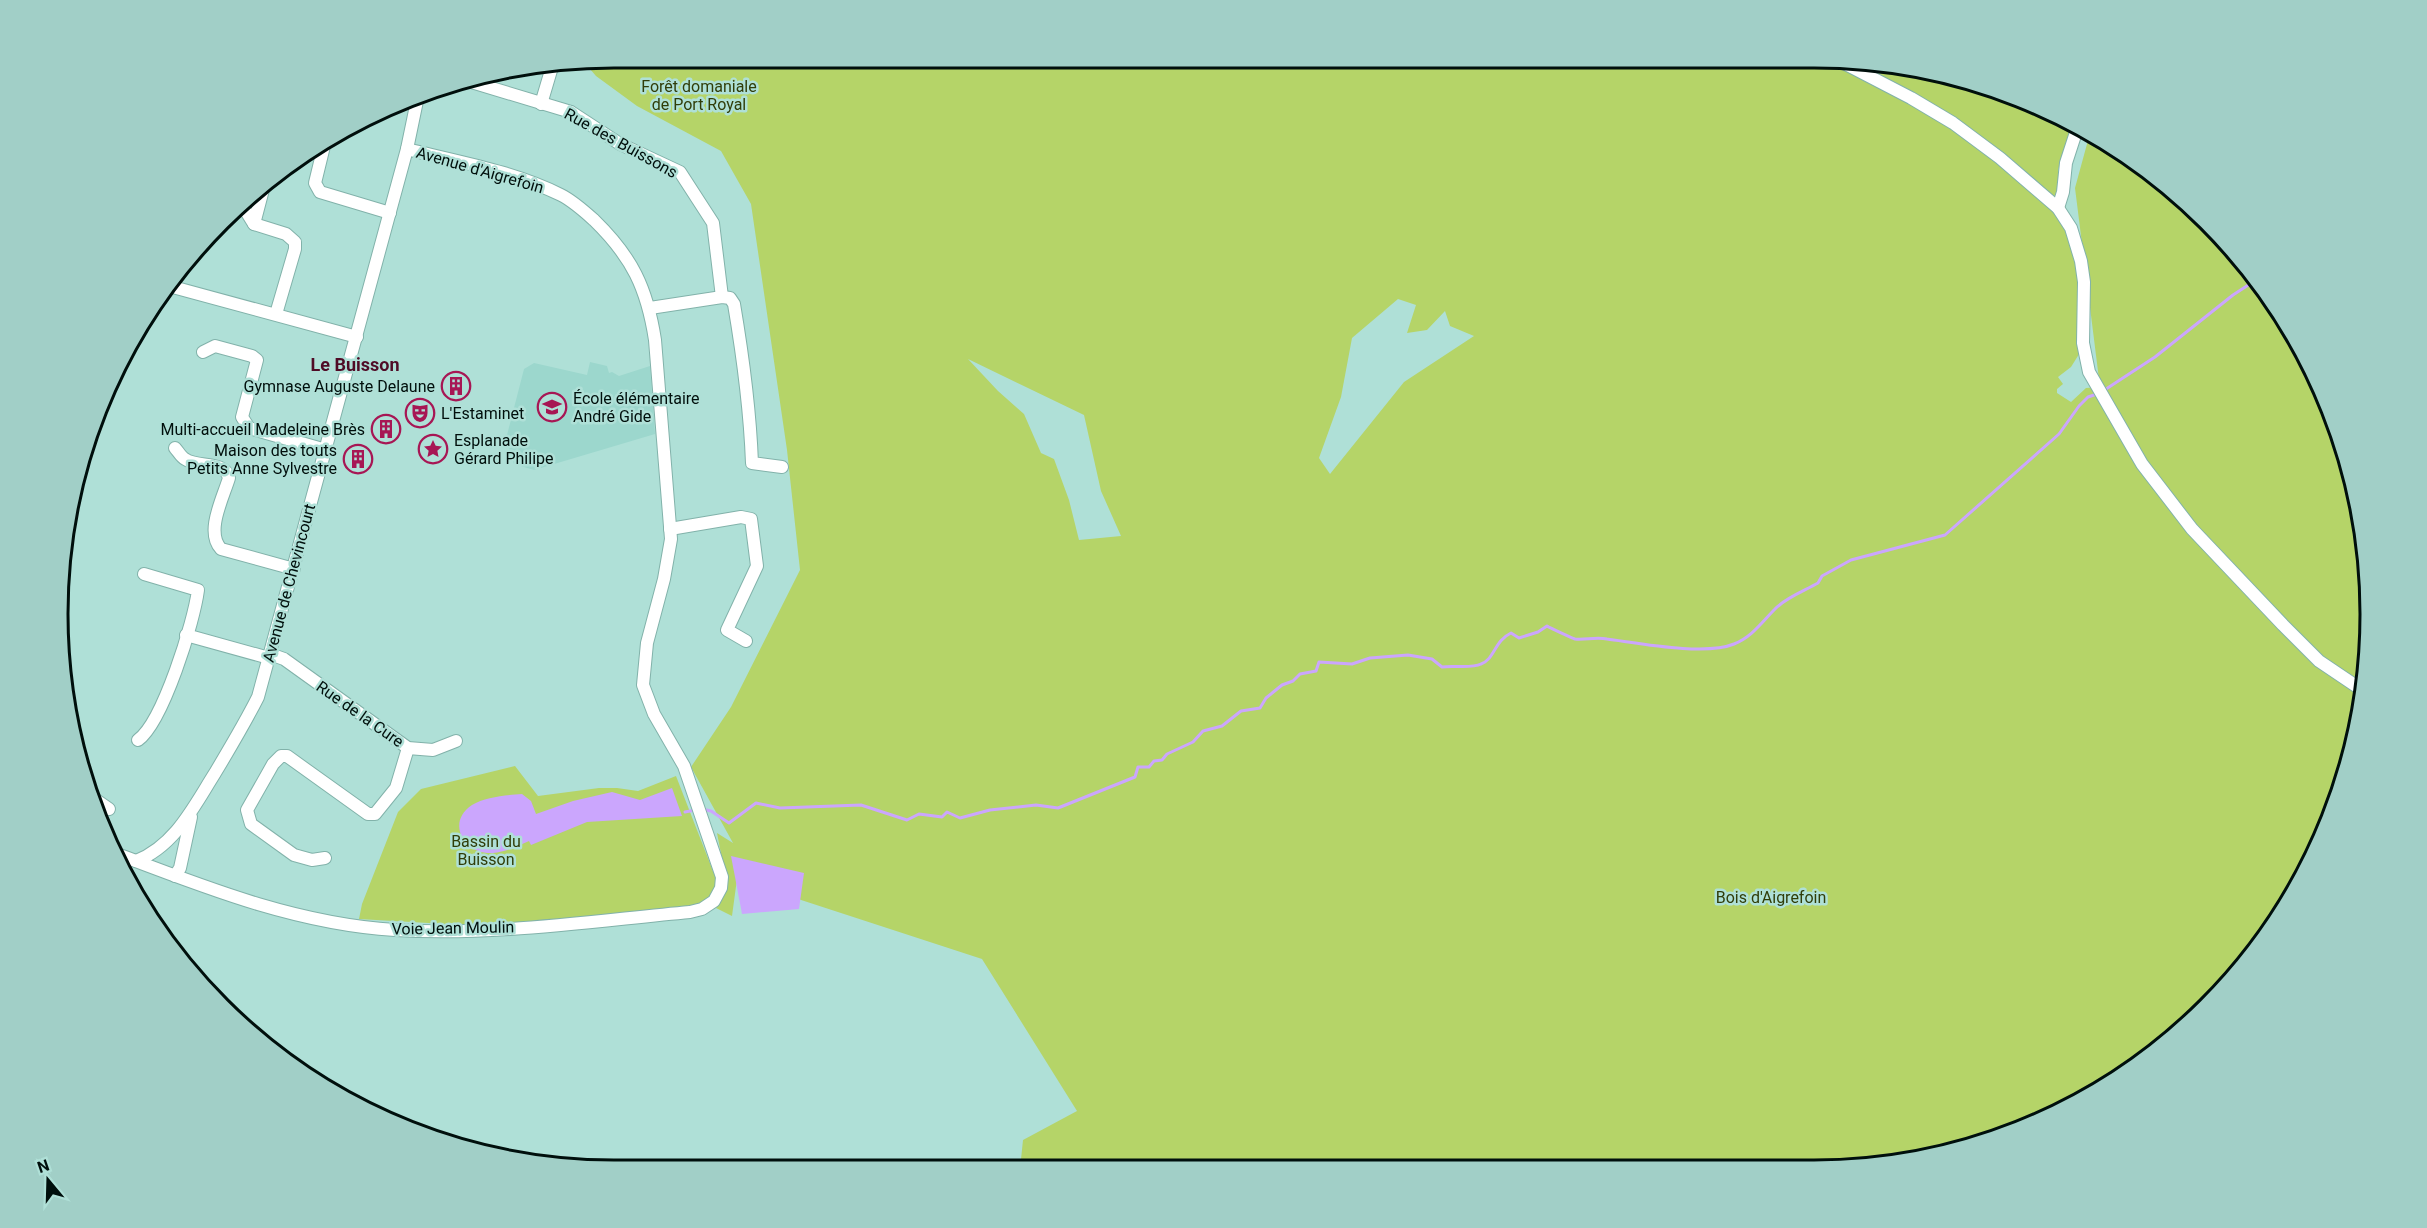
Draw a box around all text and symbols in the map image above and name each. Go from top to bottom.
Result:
park label: Forêt domaniale de Port Royal [641,77,757,114]
street label: Rue des Buissons [561,104,681,182]
street label: Avenue d'Aigrefoin [414,143,546,197]
district label: Le Buisson [310,354,400,375]
building icon: Gymnase Auguste Delaune [440,370,472,402]
place label: Gymnase Auguste Delaune [244,377,435,396]
place label: École élémentaire André Gide [573,389,700,426]
school or university icon: École élémentaire André Gide [536,391,568,423]
theatre icon: L'Estaminet [404,397,436,429]
place label: L'Estaminet [441,404,524,423]
building icon: Multi-accueil Madeleine Brès [370,413,402,445]
place label: Multi-accueil Madeleine Brès [161,420,365,439]
place label: Esplanade Gérard Philipe [454,431,554,468]
place icon: Esplanade Gérard Philipe [417,433,449,465]
place label: Maison des touts Petits Anne Sylvestre [187,441,337,478]
building icon: Maison des touts Petits Anne Sylvestre [342,443,374,475]
street label: Avenue de Chevincourt [259,502,319,664]
street label: Rue de la Cure [313,677,407,751]
park label: Bassin du Buisson [451,832,521,869]
park label: Bois d'Aigrefoin [1716,888,1826,907]
street label: Voie Jean Moulin [392,917,514,939]
north arrow [18,1150,78,1210]
text: N [35,1155,52,1177]

